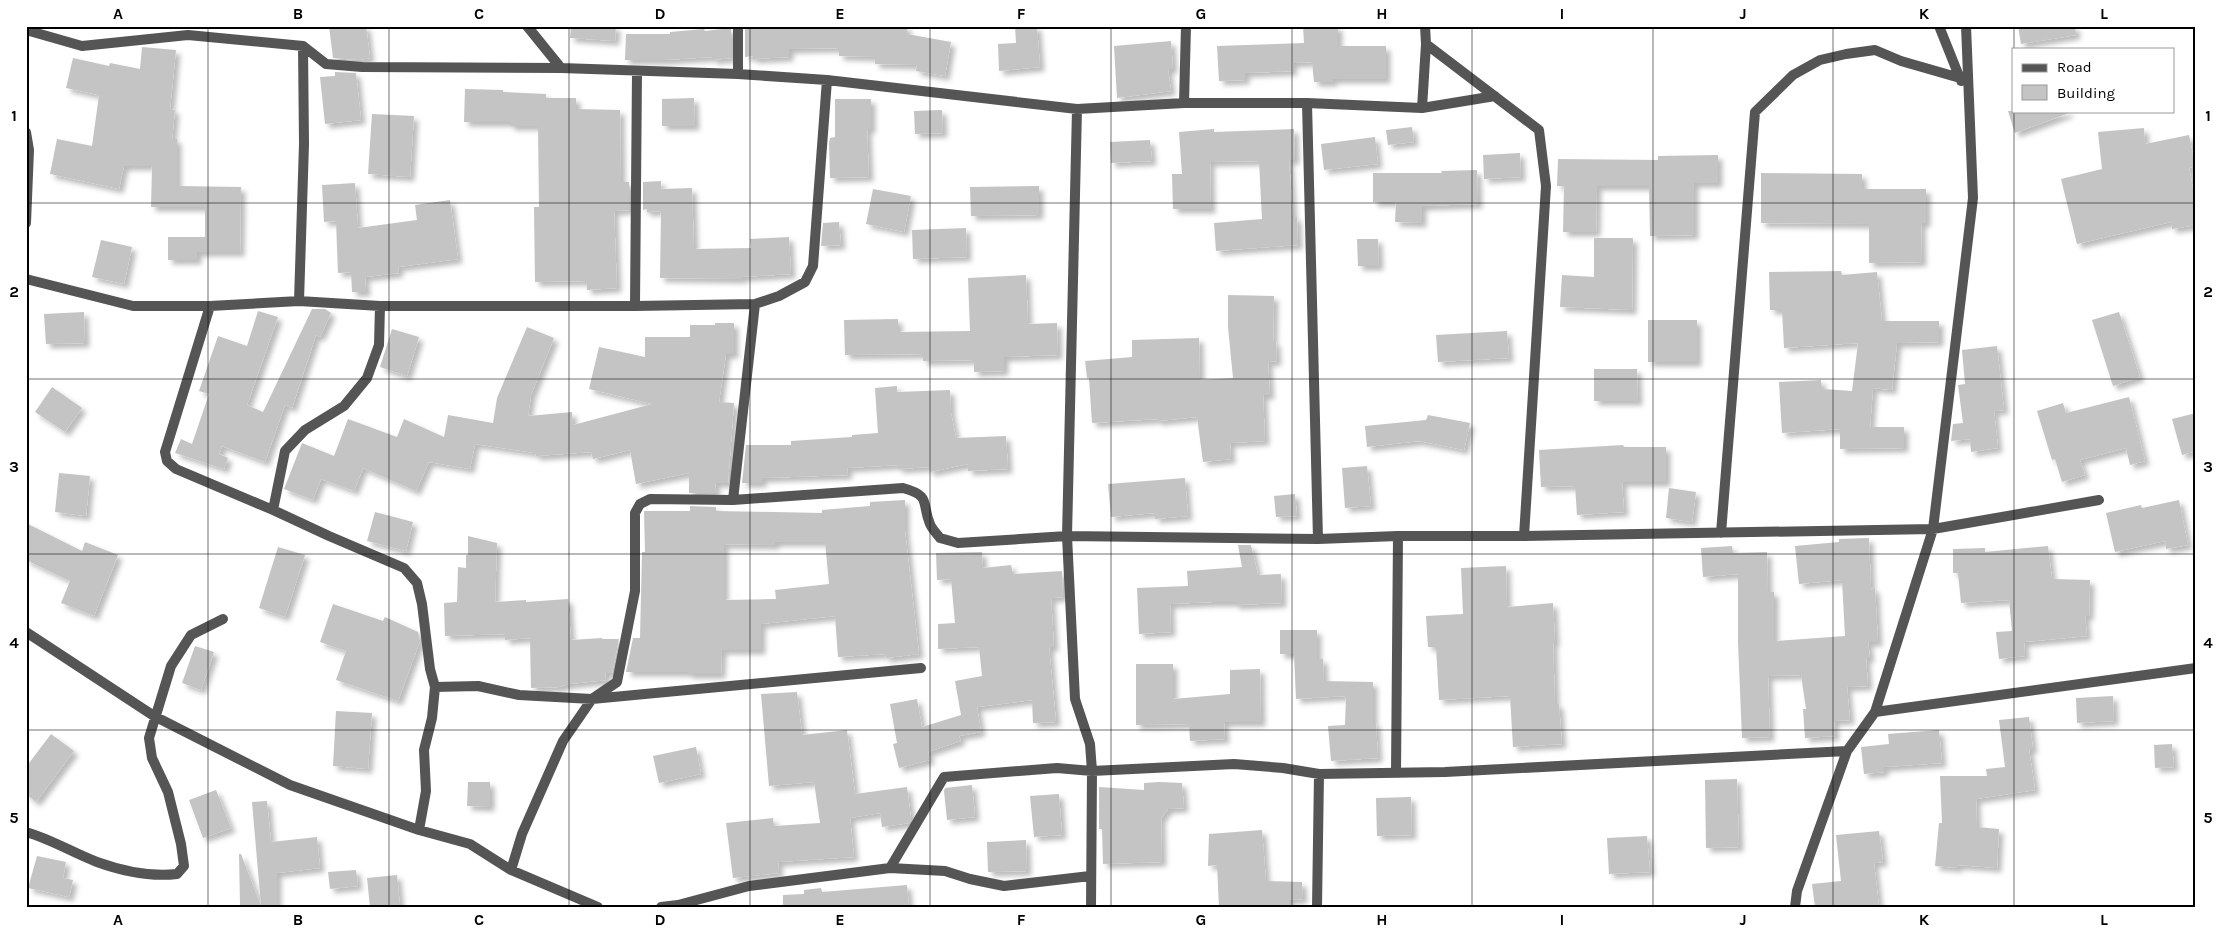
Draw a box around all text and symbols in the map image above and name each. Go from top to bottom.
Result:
text: A [113,4,123,23]
text: B [293,4,303,23]
text: C [474,4,484,23]
text: D [655,4,666,23]
text: E [835,4,845,23]
text: F [1017,4,1026,23]
text: G [1196,4,1206,23]
text: H [1376,4,1388,23]
text: I [1560,4,1564,23]
text: J [1739,4,1747,23]
text: K [1919,4,1930,23]
text: L [2100,4,2108,23]
legend [2012,48,2174,112]
text: Road [2057,58,2092,76]
text: Building [2057,84,2115,102]
text: 1 [11,106,17,125]
text: 1 [2205,106,2211,125]
text: 2 [9,282,19,301]
text: 2 [2203,282,2213,301]
text: 3 [9,457,19,476]
text: 3 [2203,457,2213,476]
text: 4 [9,633,19,652]
text: 4 [2203,633,2213,652]
text: 5 [9,808,19,827]
text: 5 [2203,808,2213,827]
text: A [113,910,123,929]
text: B [293,910,303,929]
text: C [474,910,484,929]
text: D [655,910,666,929]
text: E [835,910,845,929]
text: F [1017,910,1026,929]
text: G [1196,910,1206,929]
text: H [1376,910,1388,929]
text: I [1560,910,1564,929]
text: J [1739,910,1747,929]
text: K [1919,910,1930,929]
text: L [2100,910,2108,929]

